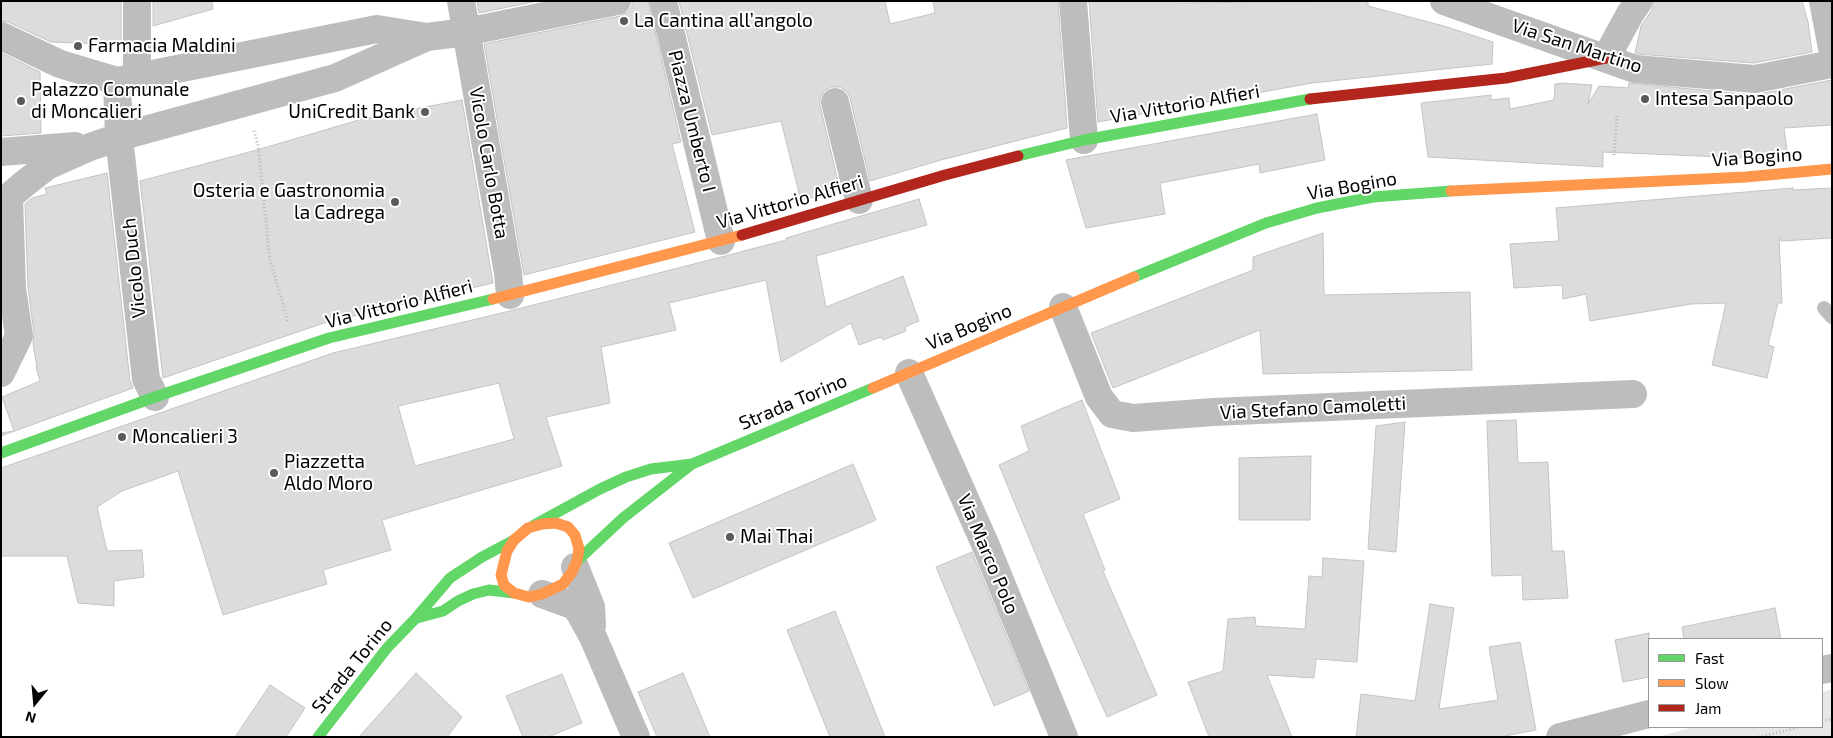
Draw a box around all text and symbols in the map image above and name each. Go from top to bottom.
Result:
place label: La Cantina all’angolo [634,10,813,32]
street label: Via San Martino [1509,14,1645,78]
marker: La Cantina all’angolo [618,15,630,27]
place label: Farmacia Maldini [88,35,236,57]
marker: Farmacia Maldini [72,40,84,52]
street label: Piazza Umberto I [663,48,721,194]
place label: Palazzo Comunale di Moncalieri [31,79,189,123]
street label: Via Vittorio Alfieri [1109,80,1261,128]
street label: Vicolo Carlo Botta [464,85,514,241]
place label: Intesa Sanpaolo [1655,88,1794,110]
marker: Intesa Sanpaolo [1639,93,1651,105]
marker: Palazzo Comunale di Moncalieri [15,95,27,107]
place label: UniCredit Bank [288,101,415,123]
marker: UniCredit Bank [419,106,431,118]
street label: Via Bogino [1711,142,1803,172]
street label: Via Bogino [1305,167,1399,205]
street label: Via Vittorio Alfieri [714,170,866,234]
place label: Osteria e Gastronomia la Cadrega [193,180,385,224]
marker: Osteria e Gastronomia la Cadrega [389,196,401,208]
street label: Vicolo Duch [117,217,151,319]
street label: Via Vittorio Alfieri [323,275,475,333]
street label: Via Bogino [923,299,1015,355]
street label: Strada Torino [735,369,851,435]
street label: Via Stefano Camoletti [1219,392,1407,424]
place label: Moncalieri 3 [132,426,238,448]
marker: Moncalieri 3 [116,431,128,443]
place label: Piazzetta Aldo Moro [284,451,373,495]
marker: Piazzetta Aldo Moro [268,467,280,479]
street label: Via Marco Polo [953,491,1023,617]
place label: Mai Thai [740,526,813,548]
marker: Mai Thai [724,531,736,543]
street label: Strada Torino [307,614,397,718]
legend [1648,638,1823,728]
text: Fast [1695,649,1724,667]
text: Slow [1695,674,1729,692]
north arrow [10,678,60,728]
text: Jam [1695,699,1721,717]
text: N [23,708,38,727]

